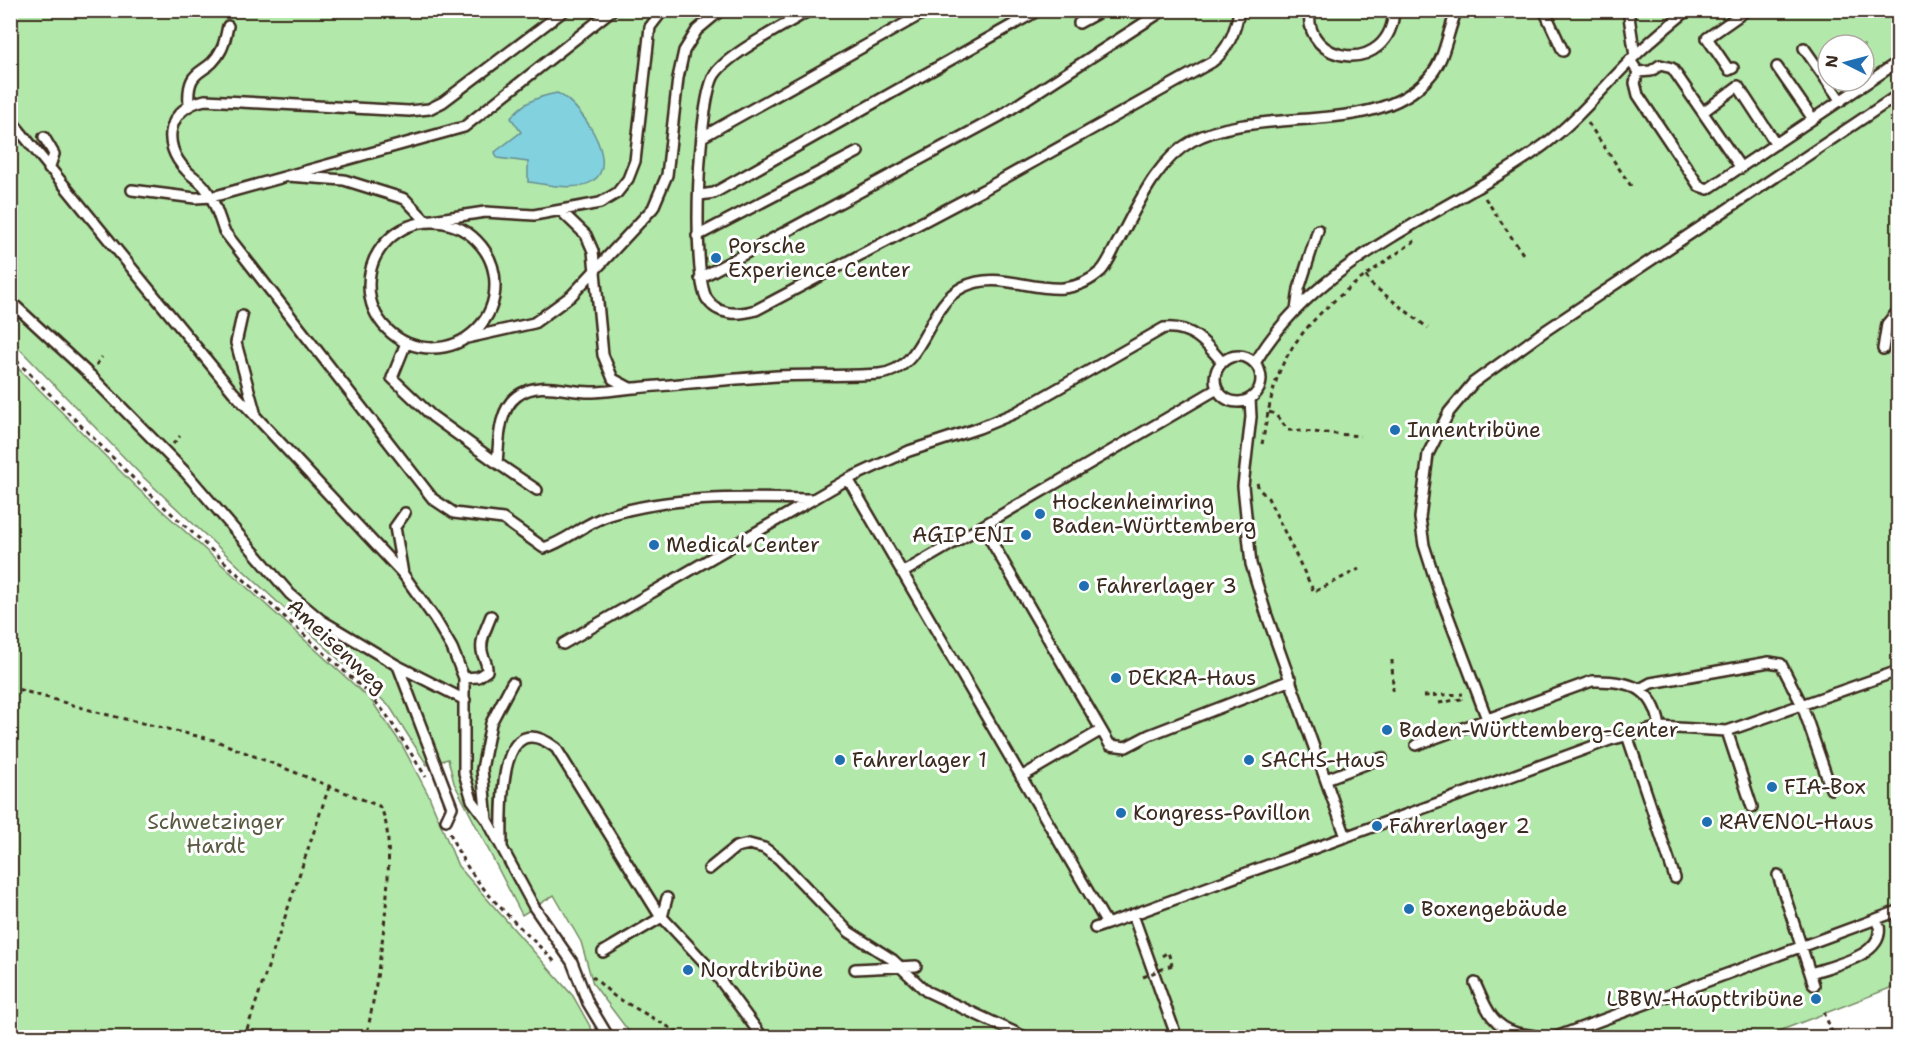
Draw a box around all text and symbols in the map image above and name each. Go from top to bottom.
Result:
north arrow [1816,33,1876,93]
text: N [1820,54,1843,69]
place label: Porsche Experience Center [728,232,911,284]
marker: Porsche Experience Center [709,251,723,265]
place label: Innentribüne [1407,416,1541,444]
marker: Innentribüne [1388,423,1402,437]
place label: Hockenheimring Baden-Württemberg [1052,488,1256,540]
marker: Hockenheimring Baden-Württemberg [1033,507,1047,521]
place label: AGIP ENI [912,521,1014,549]
marker: AGIP ENI [1019,528,1033,542]
place label: Medical Center [666,531,820,559]
marker: Medical Center [647,538,661,552]
place label: Fahrerlager 3 [1096,572,1237,600]
marker: Fahrerlager 3 [1077,579,1091,593]
street label: Ameisenweg [281,592,393,700]
place label: DEKRA-Haus [1128,664,1256,692]
marker: DEKRA-Haus [1109,671,1123,685]
place label: Baden-Württemberg-Center [1399,716,1679,744]
marker: Baden-Württemberg-Center [1380,723,1394,737]
place label: Fahrerlager 1 [852,746,987,774]
place label: SACHS-Haus [1261,746,1385,774]
marker: Fahrerlager 1 [833,753,847,767]
marker: SACHS-Haus [1242,753,1256,767]
place label: FIA-Box [1784,773,1866,801]
marker: FIA-Box [1765,780,1779,794]
place label: Kongress-Pavillon [1133,799,1311,827]
marker: Kongress-Pavillon [1114,806,1128,820]
park label: Schwetzinger Hardt [147,808,285,860]
place label: RAVENOL-Haus [1719,808,1874,836]
place label: Fahrerlager 2 [1389,812,1530,840]
marker: RAVENOL-Haus [1700,815,1714,829]
marker: Fahrerlager 2 [1370,819,1384,833]
place label: Boxengebäude [1421,895,1568,923]
marker: Boxengebäude [1402,902,1416,916]
place label: Nordtribüne [700,956,823,984]
marker: Nordtribüne [681,963,695,977]
place label: LBBW-Haupttribüne [1606,985,1804,1013]
marker: LBBW-Haupttribüne [1809,992,1823,1006]

